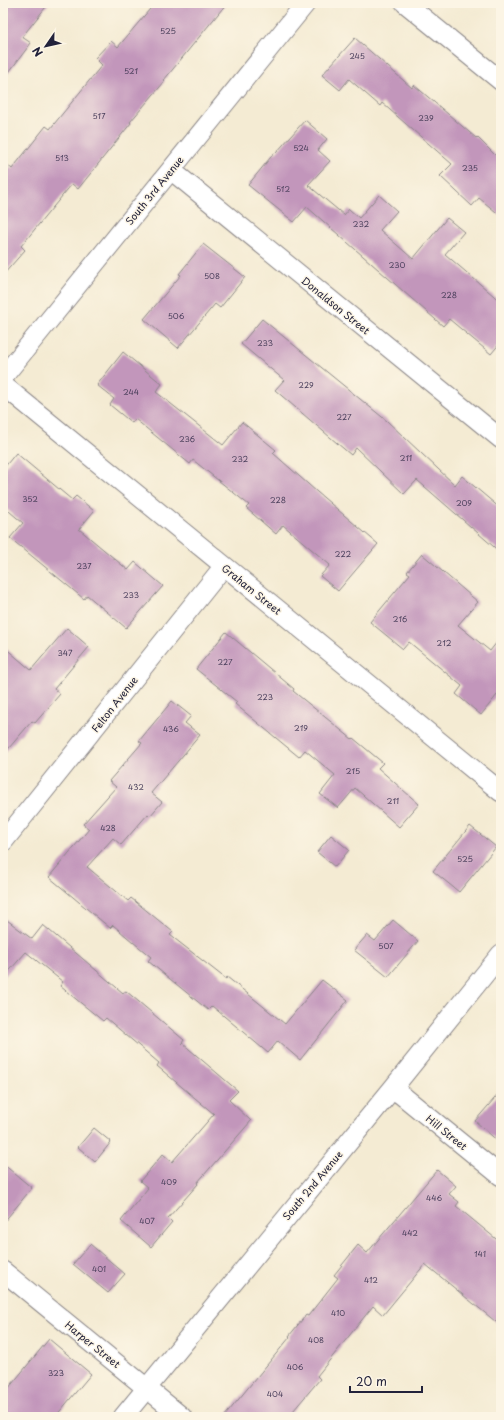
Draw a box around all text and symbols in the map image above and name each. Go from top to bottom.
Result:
house number: 525 [160,25,176,37]
north arrow [26,26,66,66]
text: N [28,43,47,60]
house number: 245 [349,50,365,62]
house number: 521 [124,65,138,77]
house number: 517 [93,110,106,122]
house number: 239 [418,112,434,124]
house number: 524 [293,142,309,154]
house number: 513 [55,152,69,164]
street label: South 3rd Avenue [122,152,187,228]
house number: 235 [462,162,478,174]
house number: 512 [276,183,290,195]
house number: 232 [353,218,369,230]
house number: 230 [389,259,405,271]
house number: 508 [204,270,220,282]
street label: Donaldson Street [299,273,373,337]
house number: 228 [441,289,457,301]
house number: 506 [168,310,185,322]
house number: 233 [257,337,273,349]
house number: 229 [298,379,314,391]
house number: 244 [123,386,139,398]
house number: 227 [336,411,352,423]
house number: 236 [179,433,195,445]
house number: 211 [400,452,412,464]
house number: 232 [232,453,248,465]
house number: 352 [22,493,38,505]
house number: 228 [270,494,286,506]
house number: 209 [456,497,472,509]
house number: 222 [335,548,352,560]
house number: 237 [77,560,92,572]
street label: Graham Street [219,560,285,618]
house number: 233 [123,589,139,601]
house number: 216 [393,613,407,625]
house number: 212 [437,637,452,649]
house number: 347 [58,647,73,659]
house number: 227 [217,656,233,668]
street label: Felton Avenue [87,672,141,735]
house number: 223 [257,691,273,703]
house number: 219 [294,722,308,734]
house number: 436 [163,723,179,735]
house number: 215 [346,765,360,777]
house number: 432 [128,781,144,793]
house number: 211 [387,795,399,807]
house number: 428 [100,822,116,834]
house number: 525 [457,853,473,865]
house number: 507 [378,940,394,952]
street label: Hill Street [423,1111,471,1153]
street label: South 2nd Avenue [278,1147,346,1223]
house number: 409 [161,1176,177,1188]
house number: 446 [426,1192,442,1204]
house number: 407 [139,1215,155,1227]
house number: 442 [402,1227,418,1239]
house number: 141 [474,1248,486,1260]
house number: 401 [92,1263,106,1275]
house number: 412 [364,1274,378,1286]
house number: 410 [331,1307,345,1319]
street label: Harper Street [62,1317,124,1371]
house number: 408 [308,1334,324,1346]
house number: 406 [287,1361,304,1373]
house number: 323 [48,1367,64,1379]
scale bar [350,1368,422,1394]
text: 20 m [356,1372,387,1390]
house number: 404 [267,1388,283,1400]

